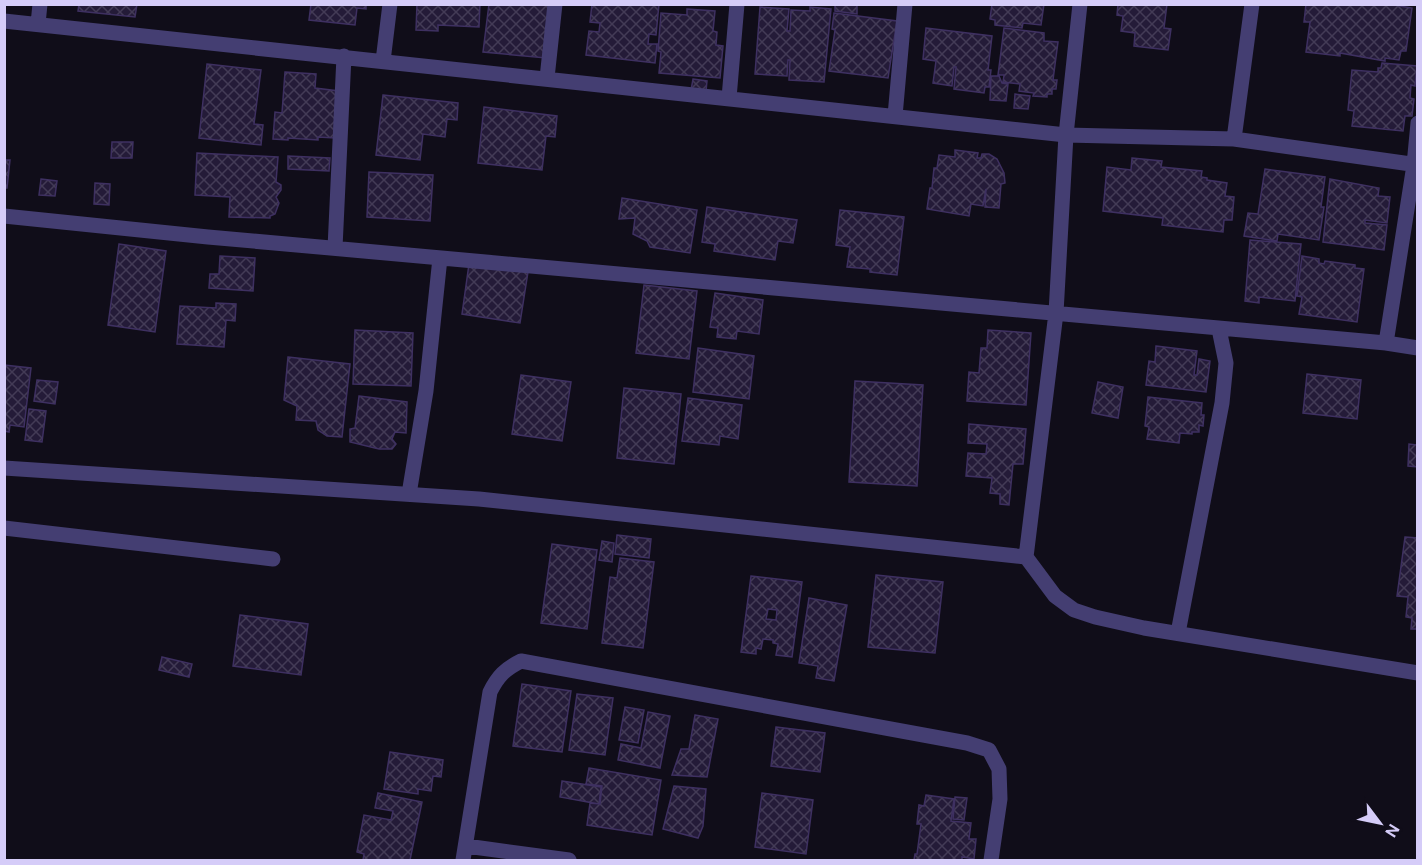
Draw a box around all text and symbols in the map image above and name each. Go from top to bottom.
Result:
north arrow [1350,793,1410,853]
text: N [1380,820,1404,841]

